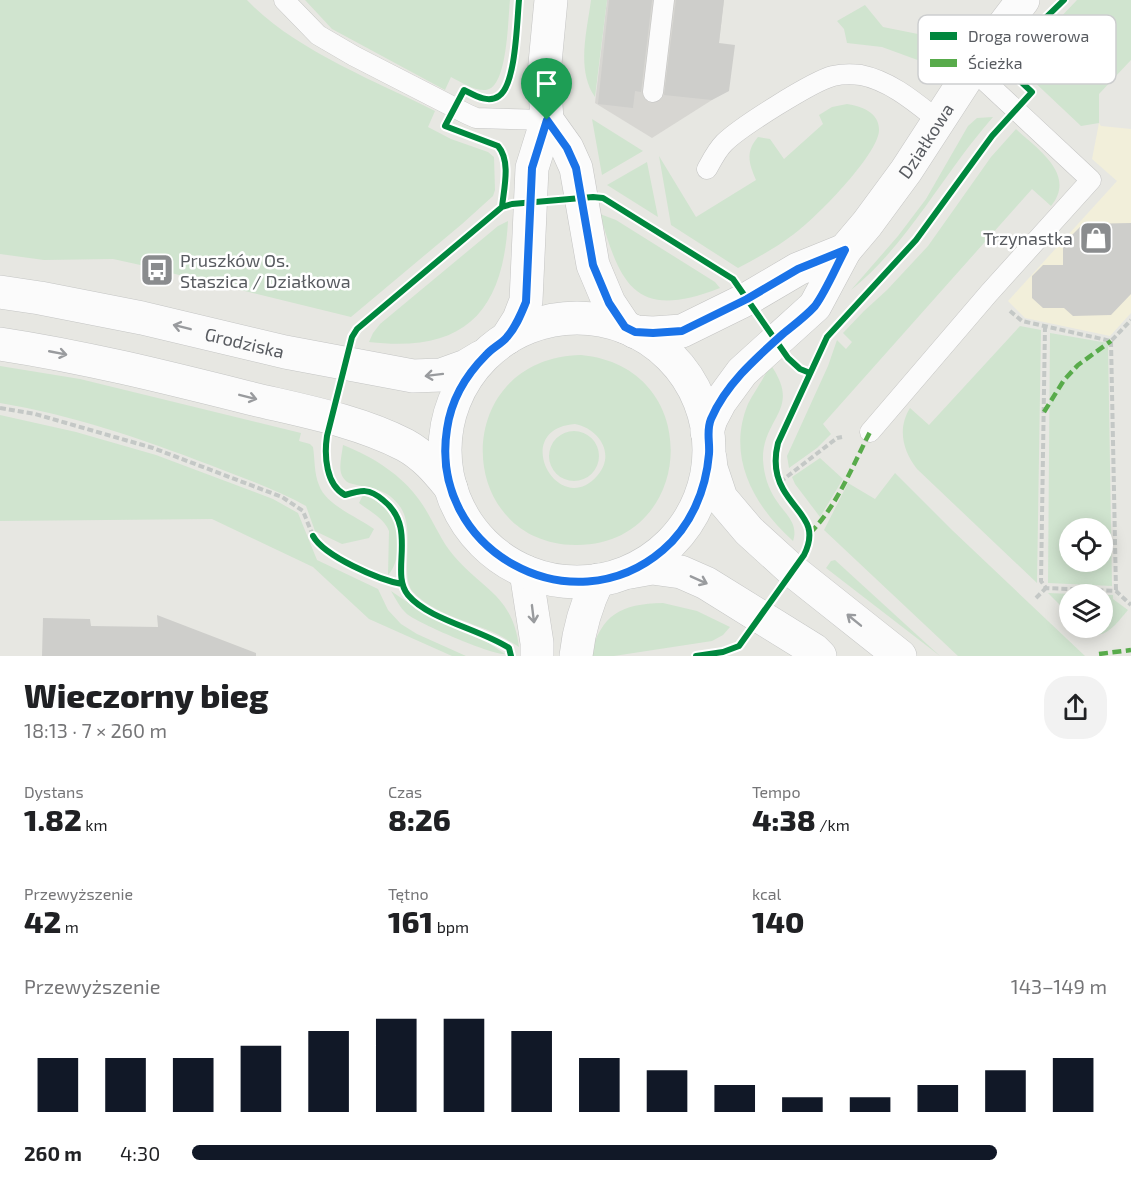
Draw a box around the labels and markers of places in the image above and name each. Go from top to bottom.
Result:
pin [521,58,572,120]
shop icon: Trzynastka [1078,220,1114,256]
place label: Trzynastka [983,227,1073,249]
place label: Pruszków Os. Staszica / Działkowa [180,249,351,292]
bus stop icon: Pruszków Os. Staszica / Działkowa [139,252,175,288]

